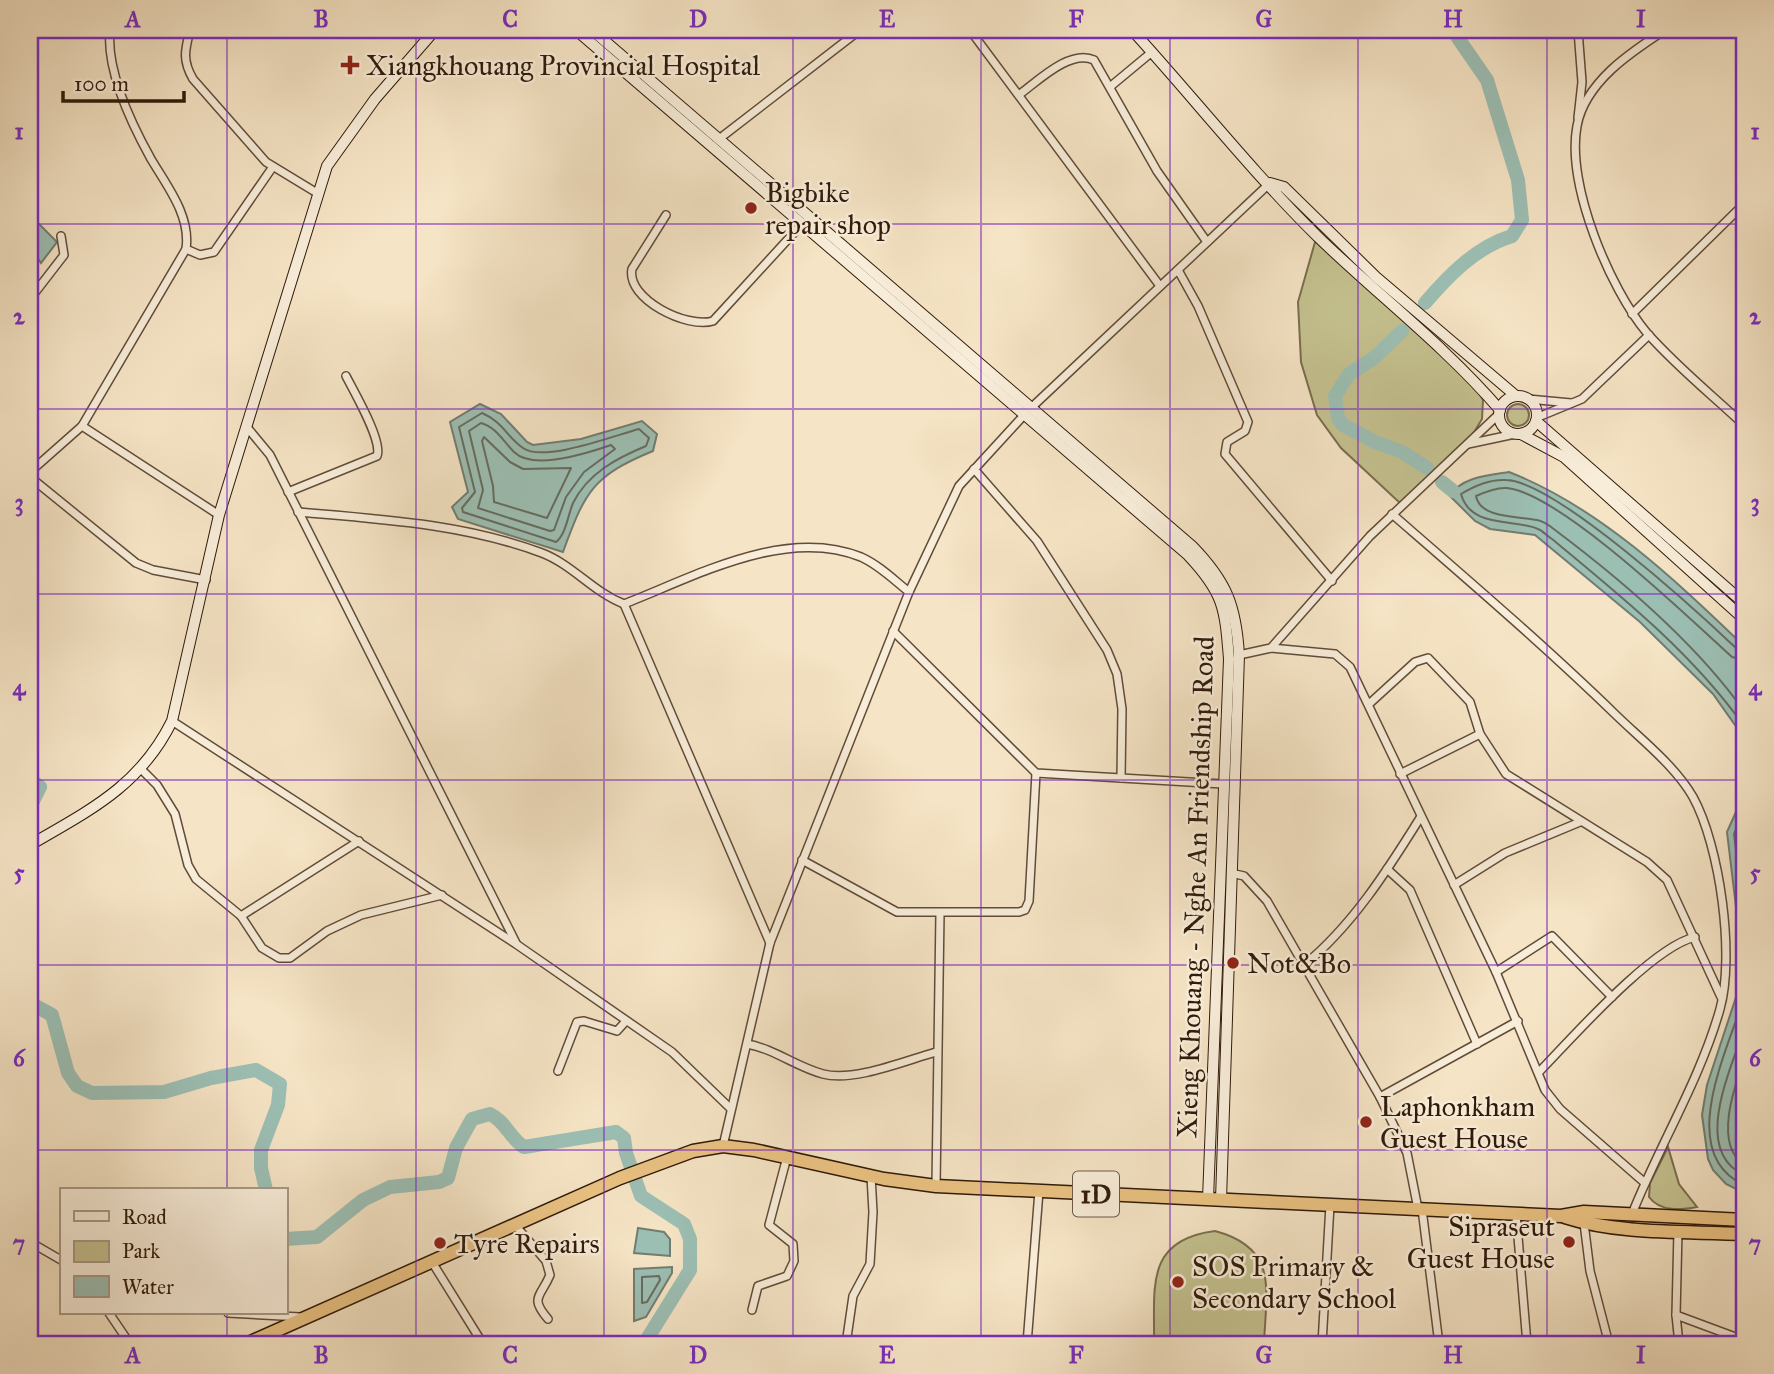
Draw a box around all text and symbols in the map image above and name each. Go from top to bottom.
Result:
text: A [123,5,141,33]
text: B [313,5,329,33]
text: C [502,5,518,33]
text: D [689,5,707,33]
text: E [879,5,896,33]
text: F [1068,5,1084,33]
text: G [1256,5,1273,33]
text: H [1443,5,1463,33]
text: I [1636,5,1646,33]
place label: Xiangkhouang Provincial Hospital [366,48,761,83]
marker: Xiangkhouang Provincial Hospital [340,55,360,75]
scale bar [63,60,184,104]
text: 100 m [74,71,129,97]
text: 1 [14,117,24,145]
text: 1 [1750,117,1760,145]
place label: Bigbike repair shop [765,175,891,242]
marker: Bigbike repair shop [743,200,759,216]
text: 2 [13,302,25,330]
text: 2 [1749,302,1761,330]
text: 3 [14,488,24,517]
text: 3 [1750,488,1760,517]
street label: Xieng Khouang - Nghe An Friendship Road [1169,635,1222,1139]
text: 4 [13,673,27,701]
text: 4 [1749,673,1763,701]
text: 5 [14,858,25,886]
text: 5 [1750,858,1761,886]
place label: Not&Bo [1247,946,1351,981]
marker: Not&Bo [1225,955,1241,971]
text: 6 [13,1044,26,1072]
text: 6 [1749,1044,1762,1072]
place label: Laphonkham Guest House [1380,1089,1535,1156]
marker: Laphonkham Guest House [1358,1114,1374,1130]
road number: 1D [1073,1172,1119,1217]
legend [60,1188,287,1314]
text: Road [122,1204,167,1230]
place label: Sipraseut Guest House [1407,1209,1555,1276]
place label: Tyre Repairs [454,1226,600,1261]
text: 7 [13,1229,25,1257]
text: 7 [1749,1229,1761,1257]
marker: Sipraseut Guest House [1561,1234,1577,1250]
marker: Tyre Repairs [432,1235,448,1251]
text: Park [122,1238,160,1264]
place label: SOS Primary & Secondary School [1192,1249,1396,1316]
text: Water [122,1274,174,1300]
marker: SOS Primary & Secondary School [1170,1274,1186,1290]
text: A [123,1341,141,1369]
text: B [313,1341,329,1369]
text: C [502,1341,518,1369]
text: D [689,1341,707,1369]
text: E [879,1341,896,1369]
text: F [1068,1341,1084,1369]
text: G [1256,1341,1273,1369]
text: H [1443,1341,1463,1369]
text: I [1636,1341,1646,1369]

